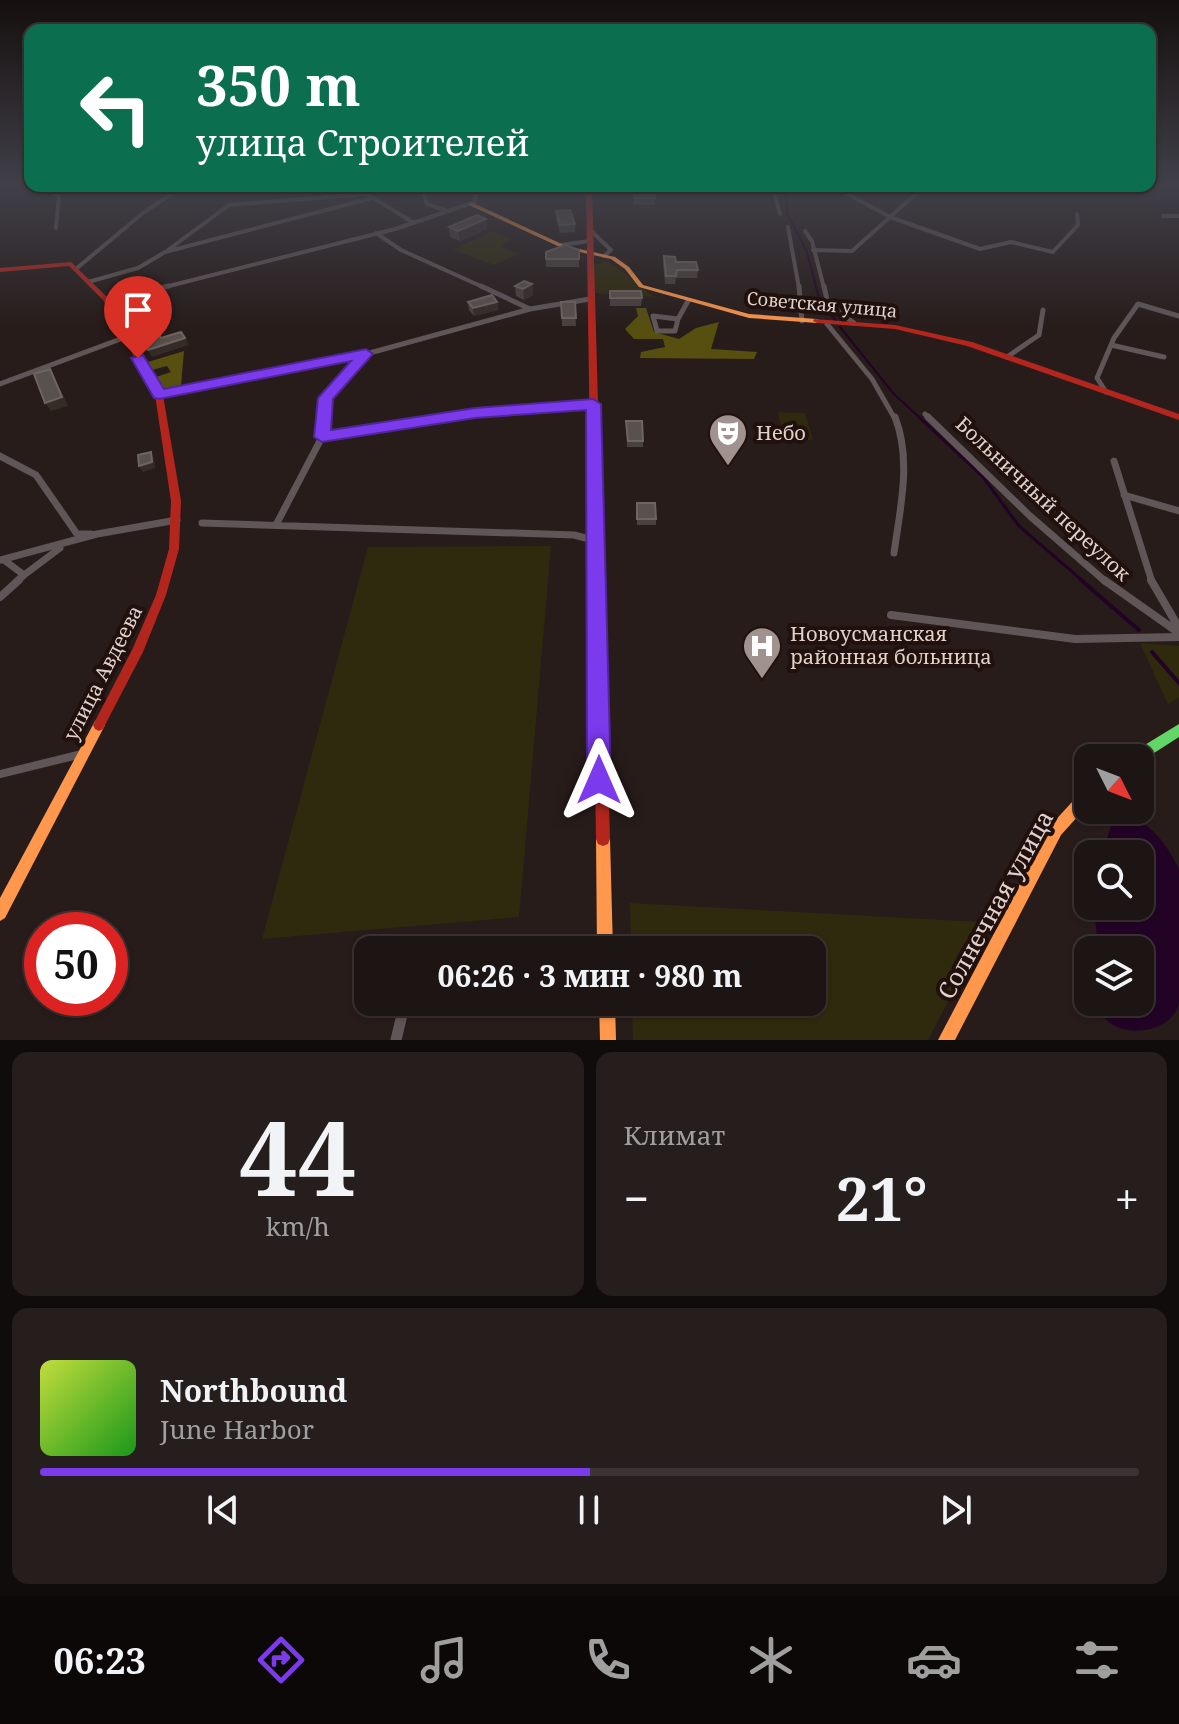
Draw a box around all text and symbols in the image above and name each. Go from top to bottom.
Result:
text: 350 m [196,46,361,122]
icon: left [64,56,168,160]
text: улица Строителей [196,118,530,167]
pin [104,276,172,358]
street label: Советская улица [746,285,898,323]
icon: arrive [116,288,160,332]
street label: Больничный переулок [950,410,1137,587]
theatre icon: Небо [707,412,749,467]
place label: Небо [756,419,806,446]
street label: улица Авдеева [57,601,148,745]
place label: Новоусманская районная больница [790,620,992,670]
hospital icon: Новоусманская районная больница [741,625,783,680]
position arrow [557,738,641,822]
north arrow [1074,744,1154,824]
map controls [1074,744,1154,1016]
street label: Солнечная улица [929,804,1060,1005]
button: search [1074,840,1154,920]
speed limit sign: 50 [24,912,128,1016]
button: layers [1074,936,1154,1016]
text: 06:26 · 3 мин · 980 m [438,955,742,996]
text: 44 [239,1085,357,1226]
text: Климат [624,1117,725,1153]
text: 21° [836,1157,928,1239]
text: − [624,1168,649,1228]
text: + [1114,1168,1139,1228]
text: km/h [266,1208,330,1244]
text: Northbound [160,1370,347,1411]
text: June Harbor [160,1411,314,1447]
icon: previous [201,1488,245,1532]
icon: pause [567,1488,611,1532]
icon: next [934,1488,978,1532]
icon: directions [253,1632,309,1688]
icon: music [416,1632,472,1688]
icon: phone [580,1632,636,1688]
icon: climate [743,1632,799,1688]
icon: car [906,1632,962,1688]
icon: filters [1069,1632,1125,1688]
text: 06:23 [54,1636,146,1685]

